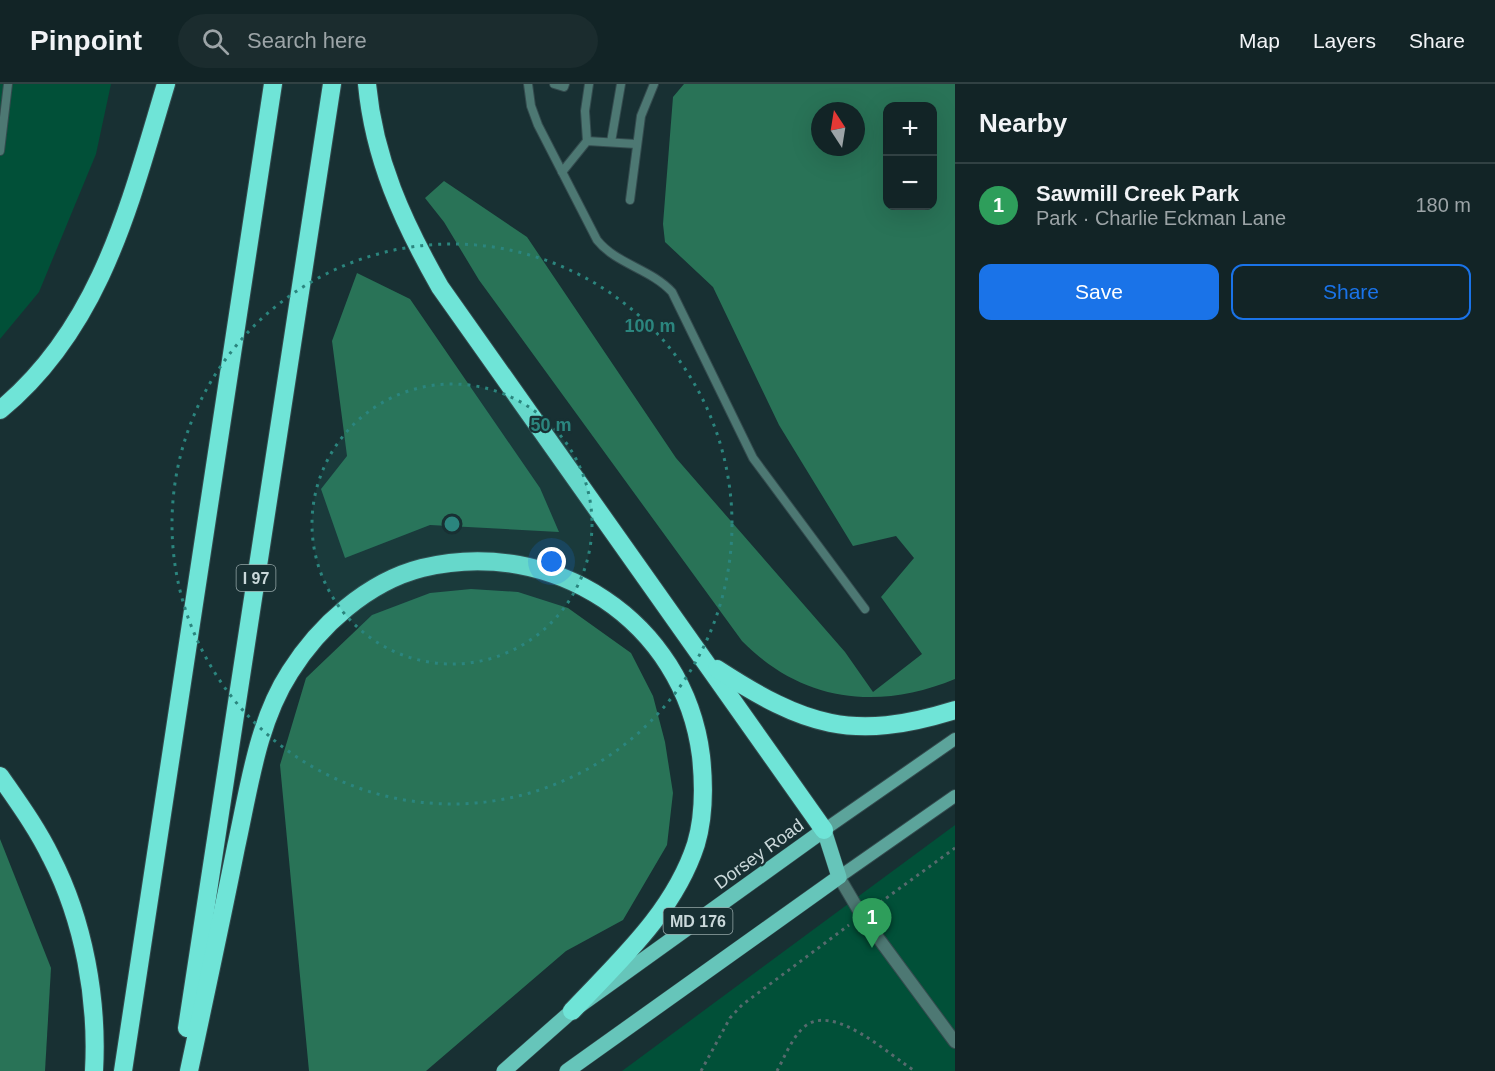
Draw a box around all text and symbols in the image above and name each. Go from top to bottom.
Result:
search box [178,14,598,68]
text: Pinpoint [30,25,142,56]
icon: search [199,25,232,58]
text: Search here [247,28,367,53]
text: Map [1239,29,1280,52]
text: Layers [1313,29,1376,52]
text: Share [1409,29,1465,52]
north arrow [811,102,865,156]
map controls [883,102,937,210]
button: + [883,102,937,156]
text: Nearby [979,108,1067,138]
button: − [883,156,937,210]
text: Sawmill Creek Park [1036,181,1239,206]
text: 1 [993,194,1004,216]
text: 180 m [1415,194,1471,216]
text: Park · Charlie Eckman Lane [1036,207,1286,229]
button: Save [979,264,1219,320]
button: Share [1231,264,1471,320]
text: 100 m [624,316,676,336]
text: 50 m [530,415,572,435]
centre of rings [442,514,462,534]
your location [537,547,566,576]
road number: I 97 [236,565,276,591]
street label: Dorsey Road [711,815,807,893]
pin: 1 [852,898,892,948]
road number: MD 176 [664,908,732,934]

